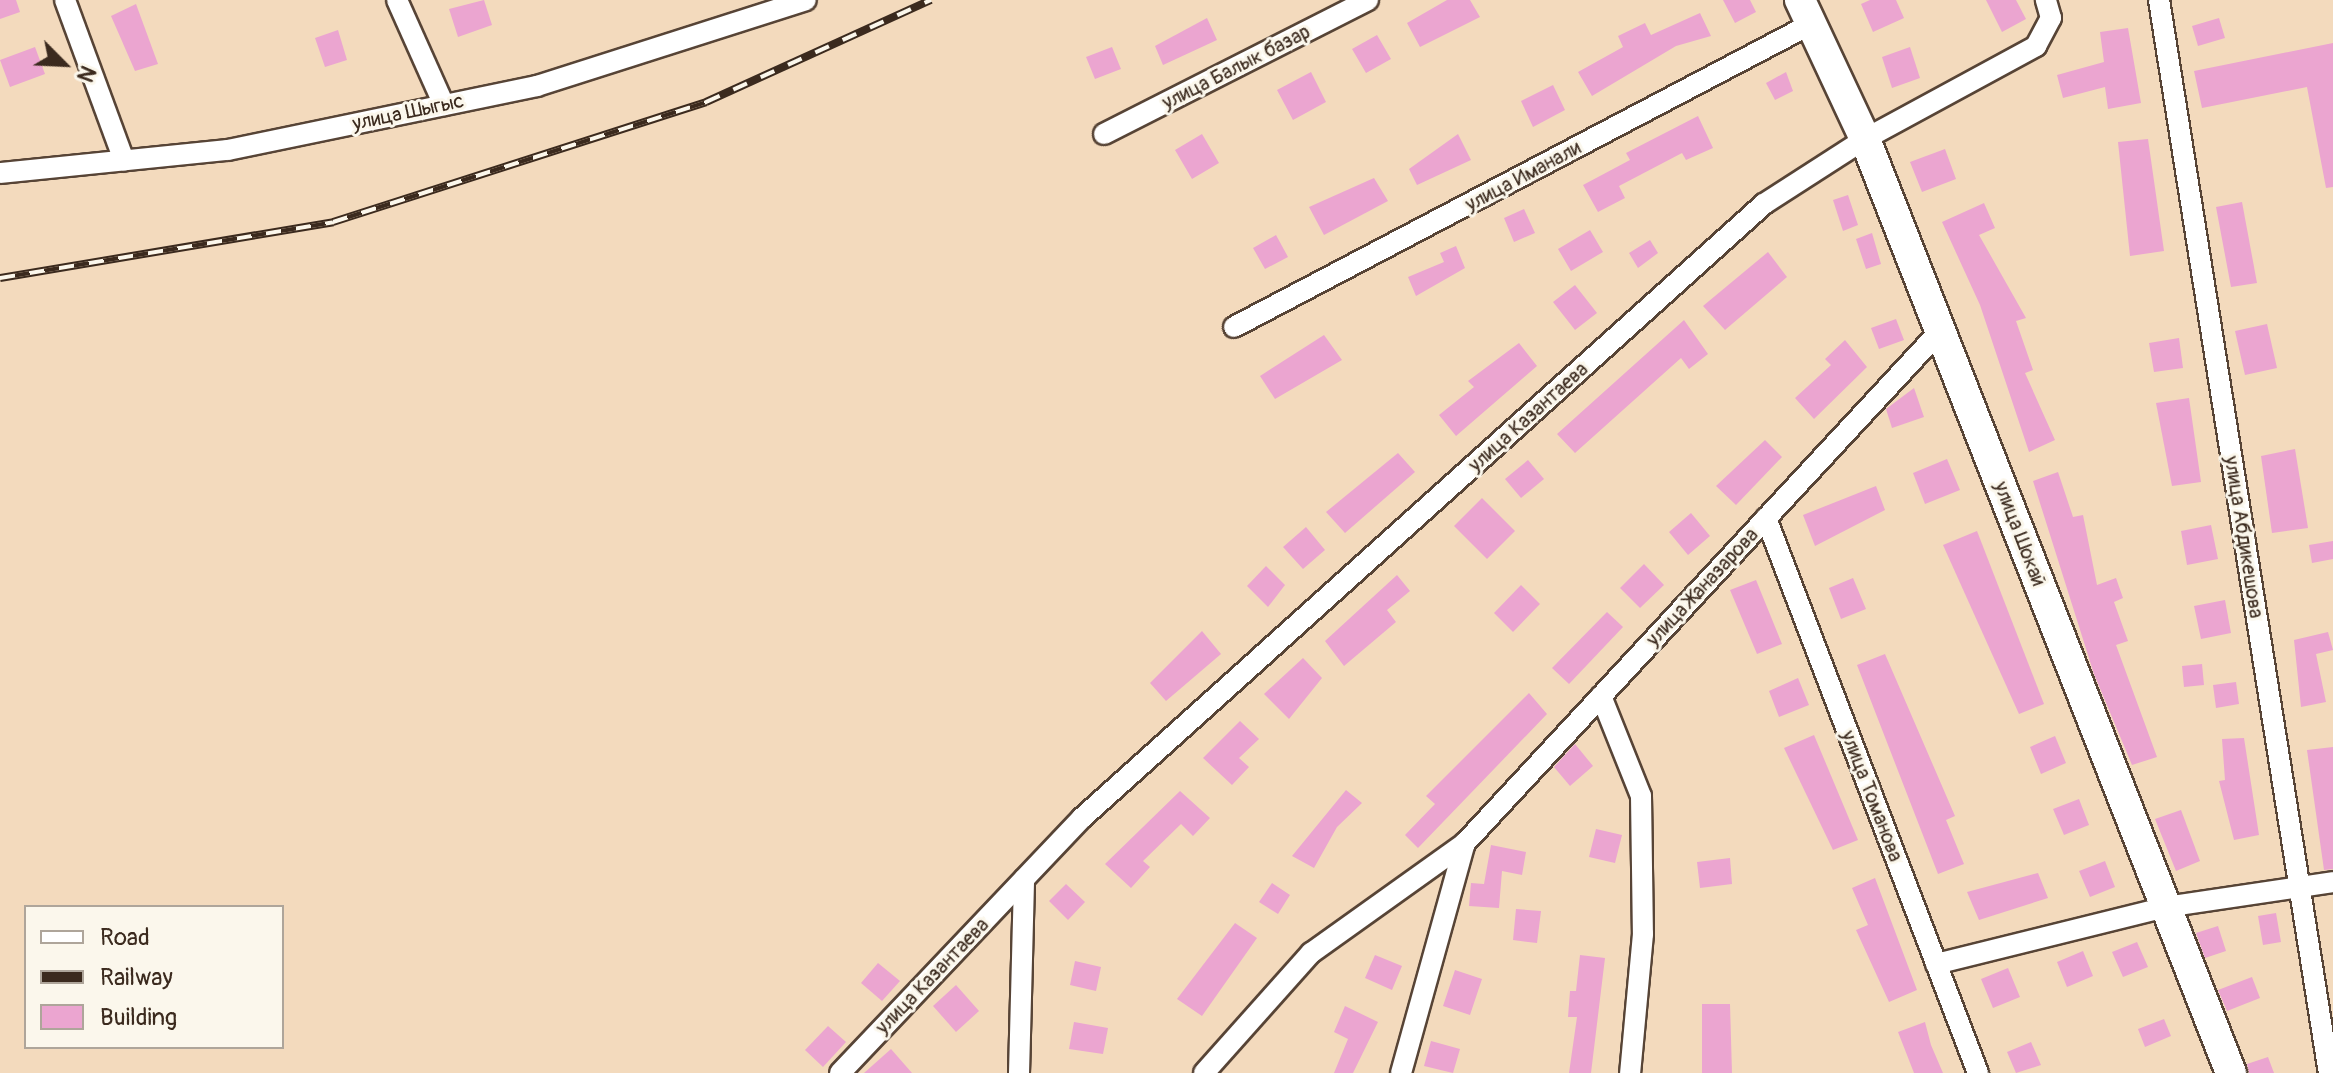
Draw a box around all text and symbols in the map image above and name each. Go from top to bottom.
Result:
street label: улица Балык базар [1158,19,1314,115]
north arrow [24,24,104,104]
text: N [70,61,102,86]
street label: улица Шыгыс [350,88,466,136]
street label: улица Иманали [1461,136,1585,216]
street label: улица Казантаева [1463,357,1593,477]
street label: улица Абдикешова [2219,454,2269,620]
street label: улица Шокай [1989,478,2051,590]
street label: улица Жаназарова [1641,523,1763,651]
street label: улица Томанова [1836,727,1908,865]
legend [24,905,284,1049]
street label: улица Казантаева [871,913,993,1039]
text: Road [100,923,150,952]
text: Railway [100,963,173,992]
text: Building [100,1003,177,1032]

